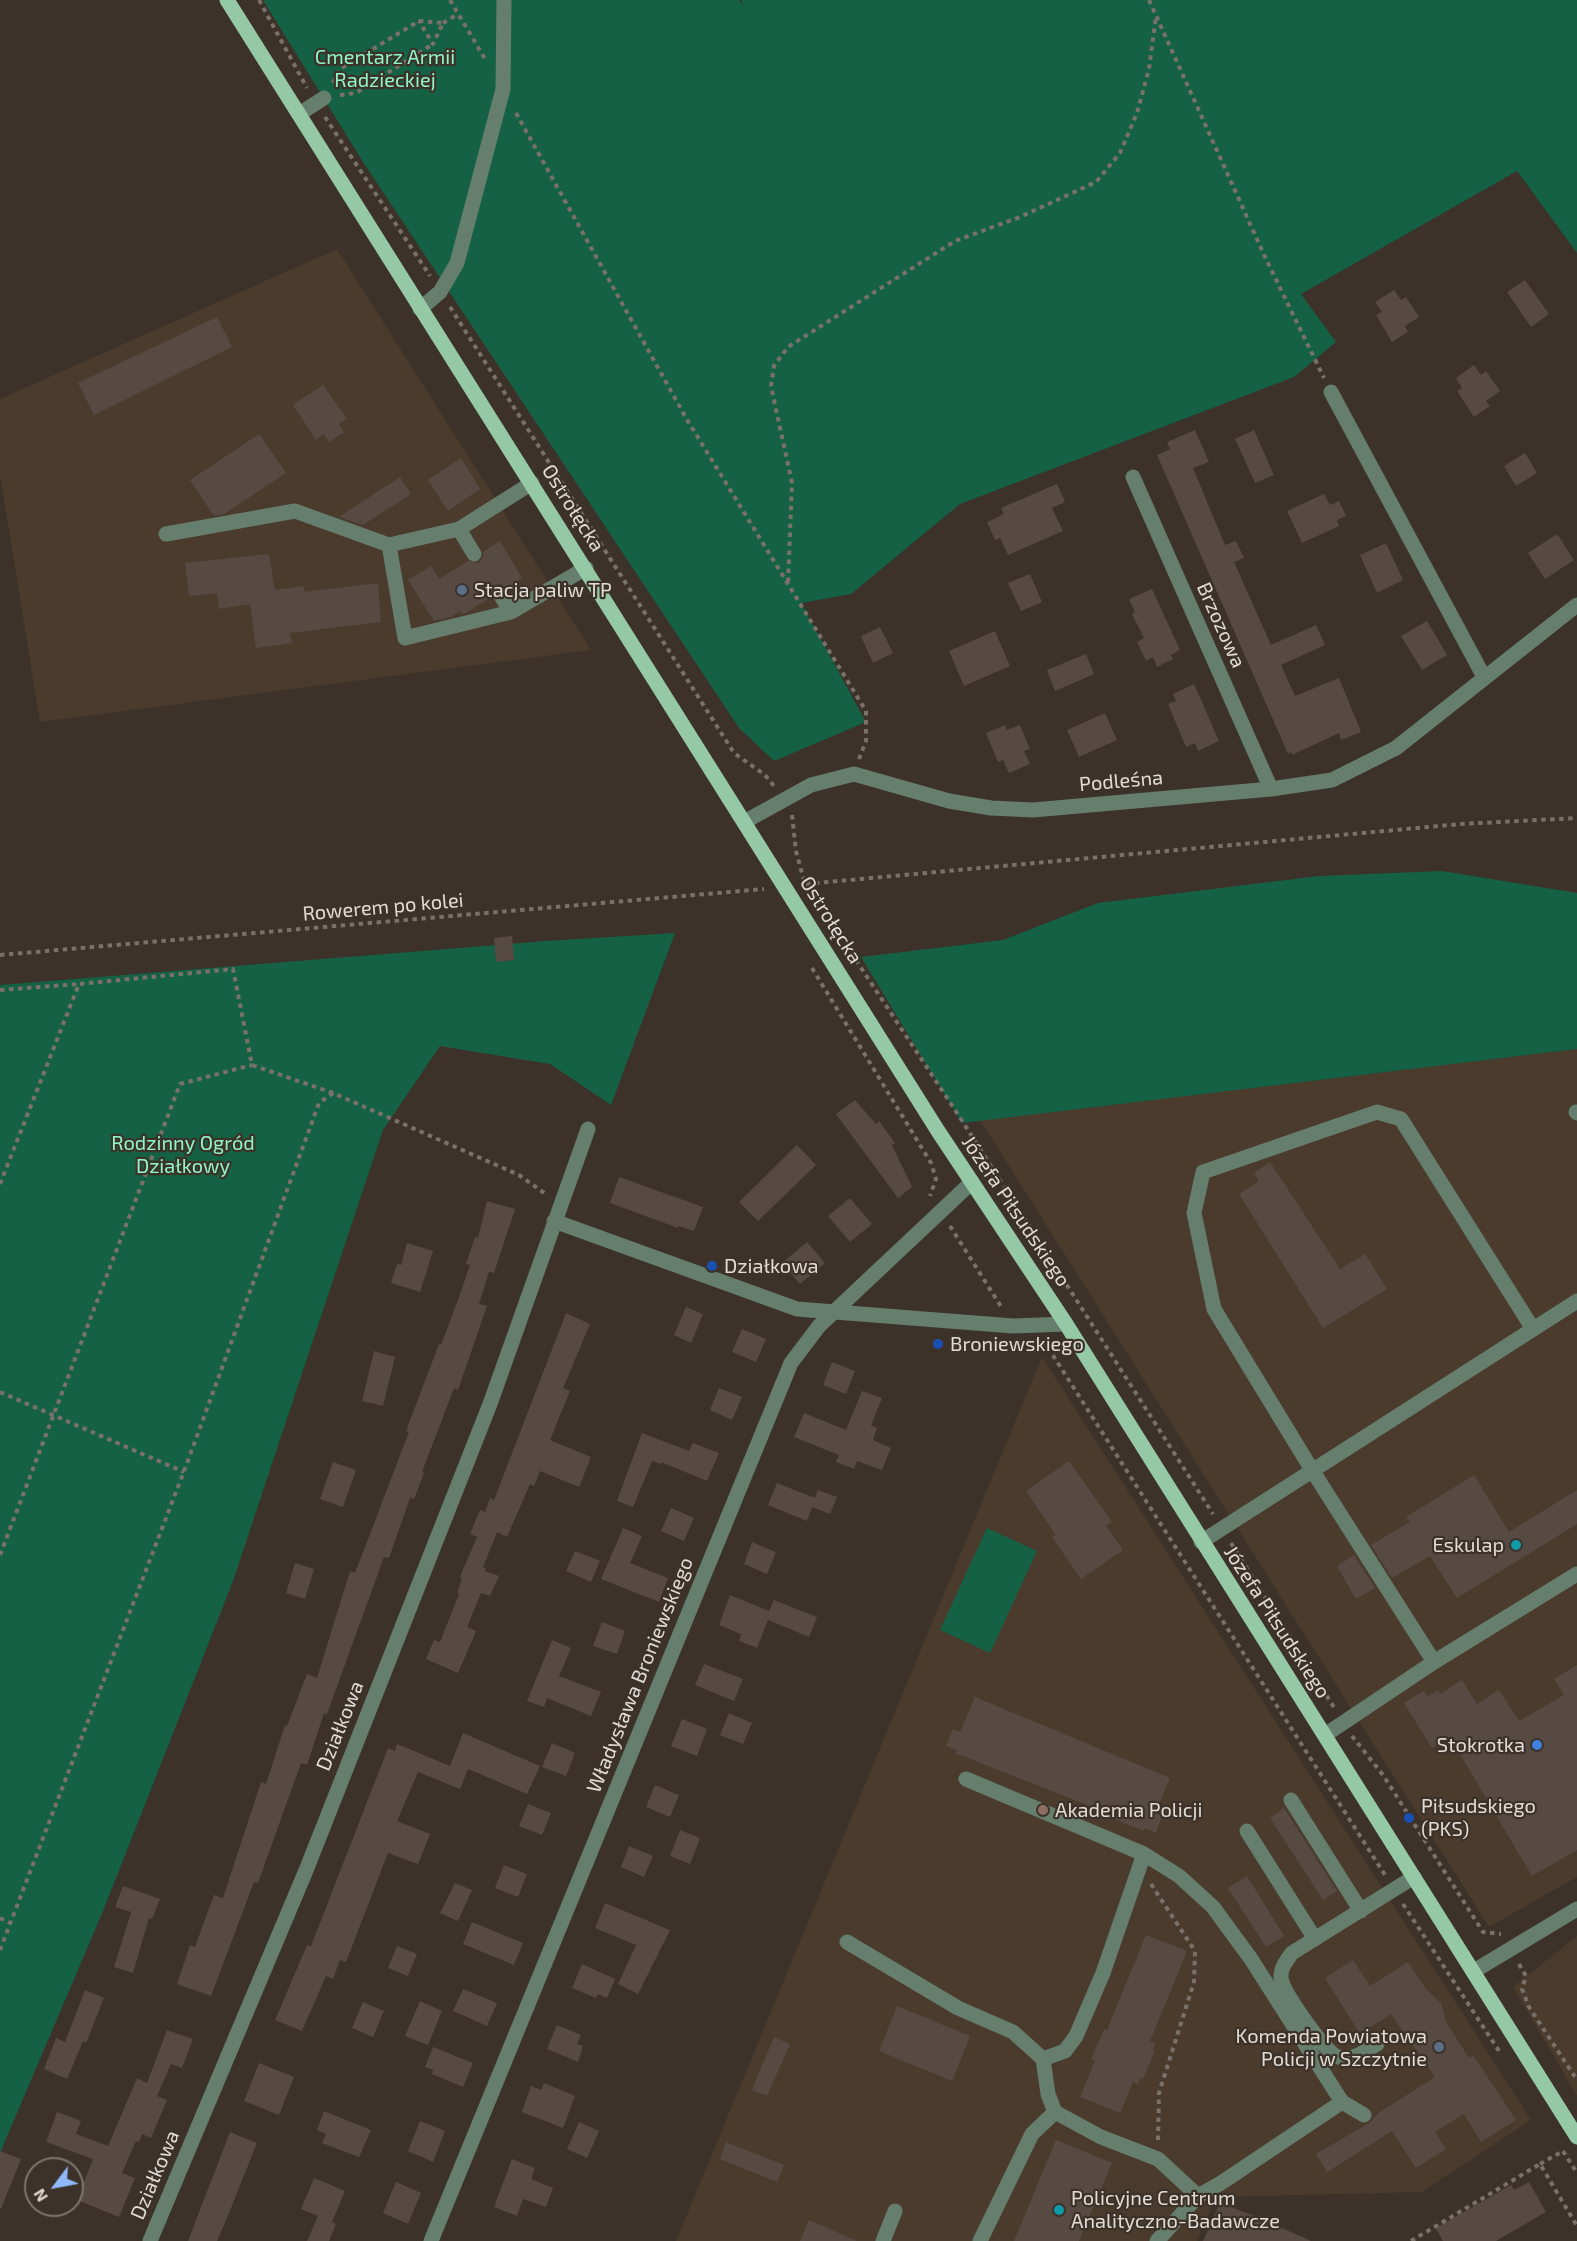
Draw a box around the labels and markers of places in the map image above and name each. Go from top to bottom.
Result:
place label: Stacja paliw TP [474,578,612,602]
marker: Stacja paliw TP [455,583,469,597]
place label: Działkowa [724,1254,819,1278]
marker: Działkowa [705,1259,719,1273]
place label: Broniewskiego [950,1332,1084,1356]
marker: Broniewskiego [931,1337,945,1351]
place label: Eskulap [1433,1533,1504,1557]
marker: Eskulap [1509,1538,1523,1552]
place label: Stokrotka [1437,1733,1525,1757]
marker: Stokrotka [1530,1738,1544,1752]
place label: Piłsudskiego (PKS) [1421,1794,1536,1841]
place label: Akademia Policji [1055,1798,1202,1822]
marker: Akademia Policji [1036,1803,1050,1817]
marker: Piłsudskiego (PKS) [1402,1811,1416,1825]
place label: Komenda Powiatowa Policji w Szczytnie [1236,2024,1427,2071]
marker: Komenda Powiatowa Policji w Szczytnie [1432,2040,1446,2054]
place label: Policyjne Centrum Analityczno-Badawcze [1071,2186,1280,2233]
marker: Policyjne Centrum Analityczno-Badawcze [1052,2203,1066,2217]

